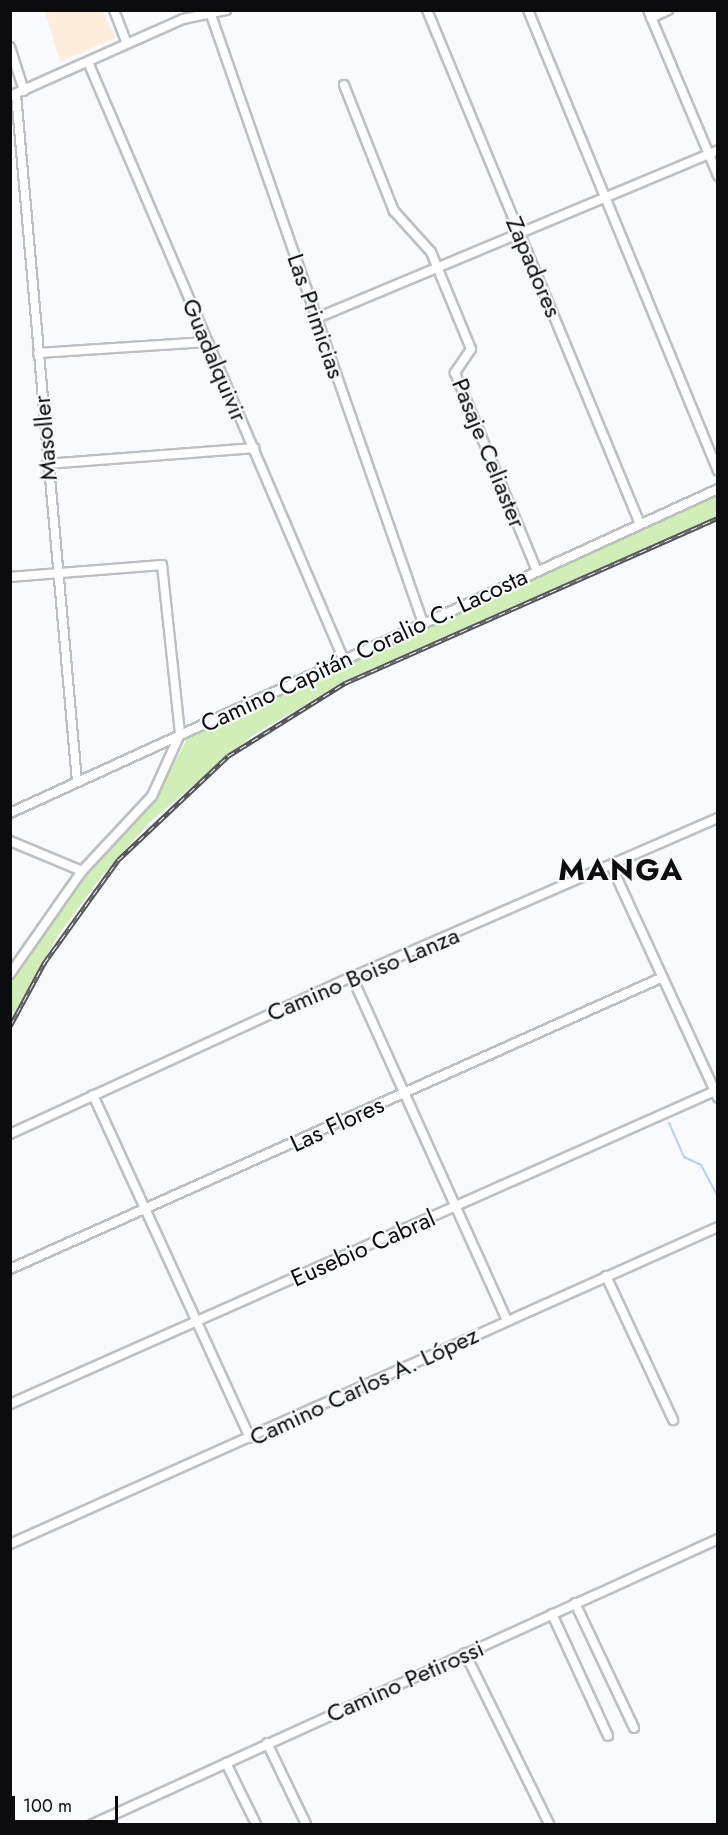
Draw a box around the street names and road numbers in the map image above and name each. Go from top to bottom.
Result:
street label: Zapadores [500,212,568,322]
street label: Las Primicias [281,250,351,382]
street label: Guadalquivir [176,294,254,426]
street label: Pasaje Celiaster [446,374,532,532]
street label: Masoller [27,394,63,482]
street label: Camino Capitán Coralio C. Lacosta [196,562,532,738]
street label: Camino Boiso Lanza [263,920,463,1028]
street label: Las Flores [286,1090,388,1158]
street label: Eusebio Cabral [286,1203,440,1293]
street label: Camino Carlos A. López [245,1320,483,1452]
street label: Camino Petirossi [322,1633,488,1729]

